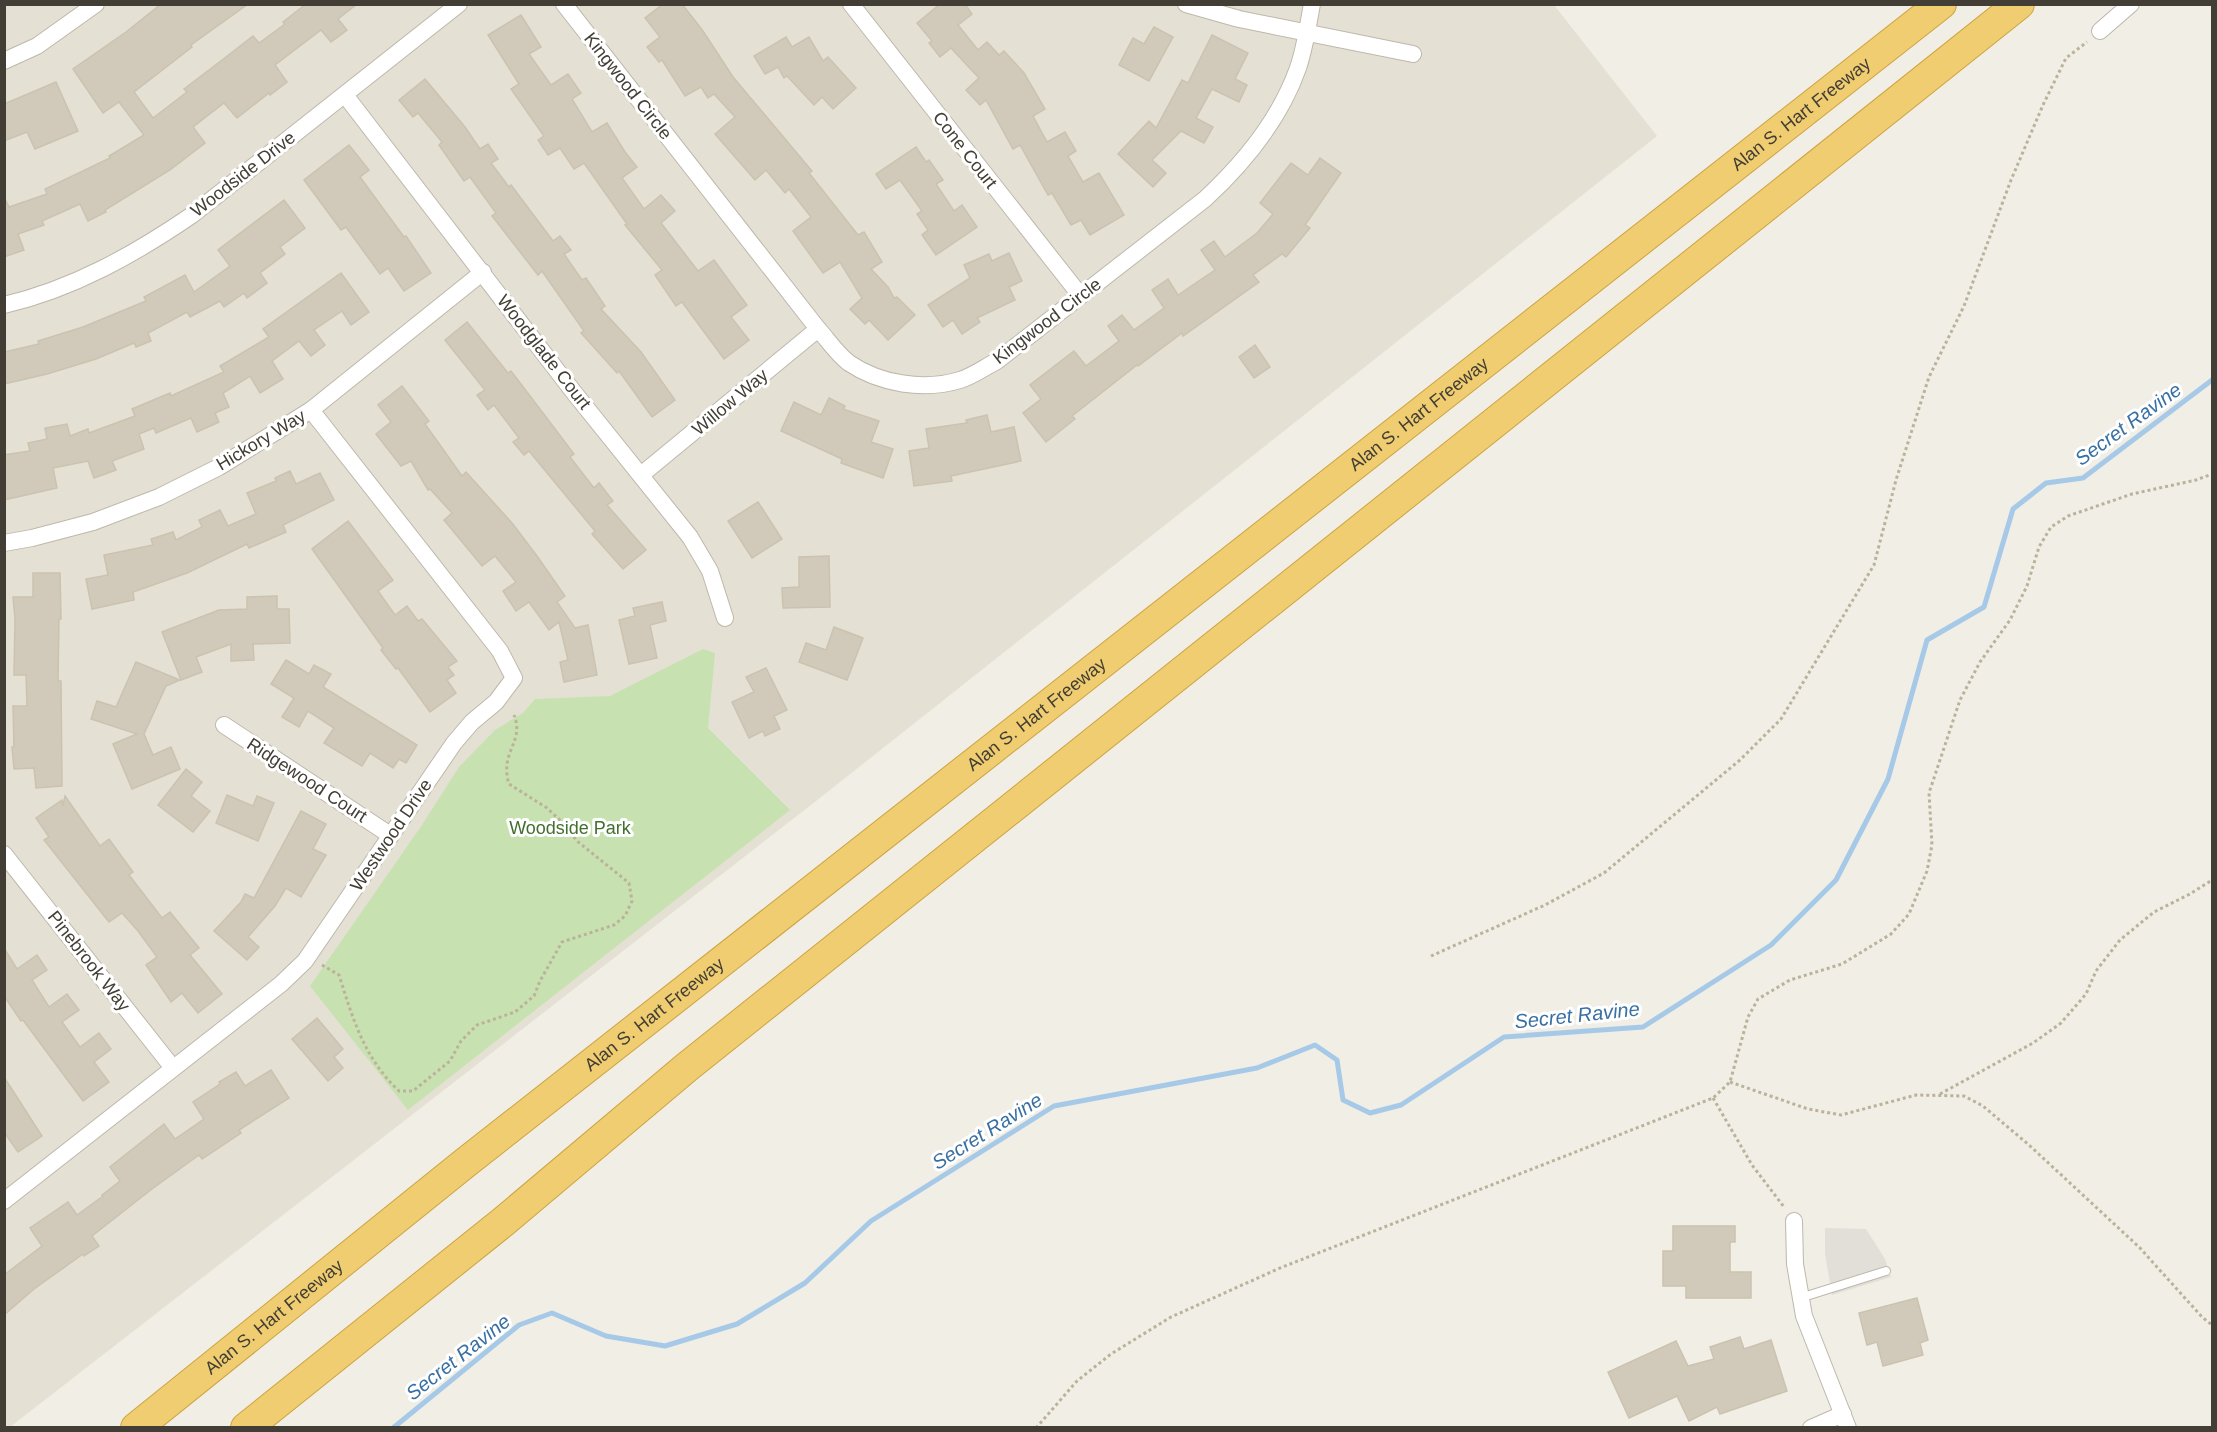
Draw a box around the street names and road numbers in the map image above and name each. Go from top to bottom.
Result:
street label: Kingwood Circle [580,29,676,143]
street label: Alan S. Hart Freeway [1727,53,1874,175]
street label: Cone Court [929,108,1001,192]
street label: Woodside Drive [187,127,299,221]
street label: Kingwood Circle [989,274,1105,368]
street label: Woodglade Court [493,291,595,413]
street label: Alan S. Hart Freeway [1345,353,1492,475]
street label: Willow Way [688,365,772,439]
street label: Hickory Way [213,406,309,474]
street label: Alan S. Hart Freeway [963,654,1110,775]
street label: Ridgewood Court [243,734,371,826]
street label: Westwood Drive [346,775,436,895]
street label: Pinebrook Way [44,907,134,1015]
street label: Alan S. Hart Freeway [581,954,728,1075]
street label: Alan S. Hart Freeway [201,1255,347,1378]

